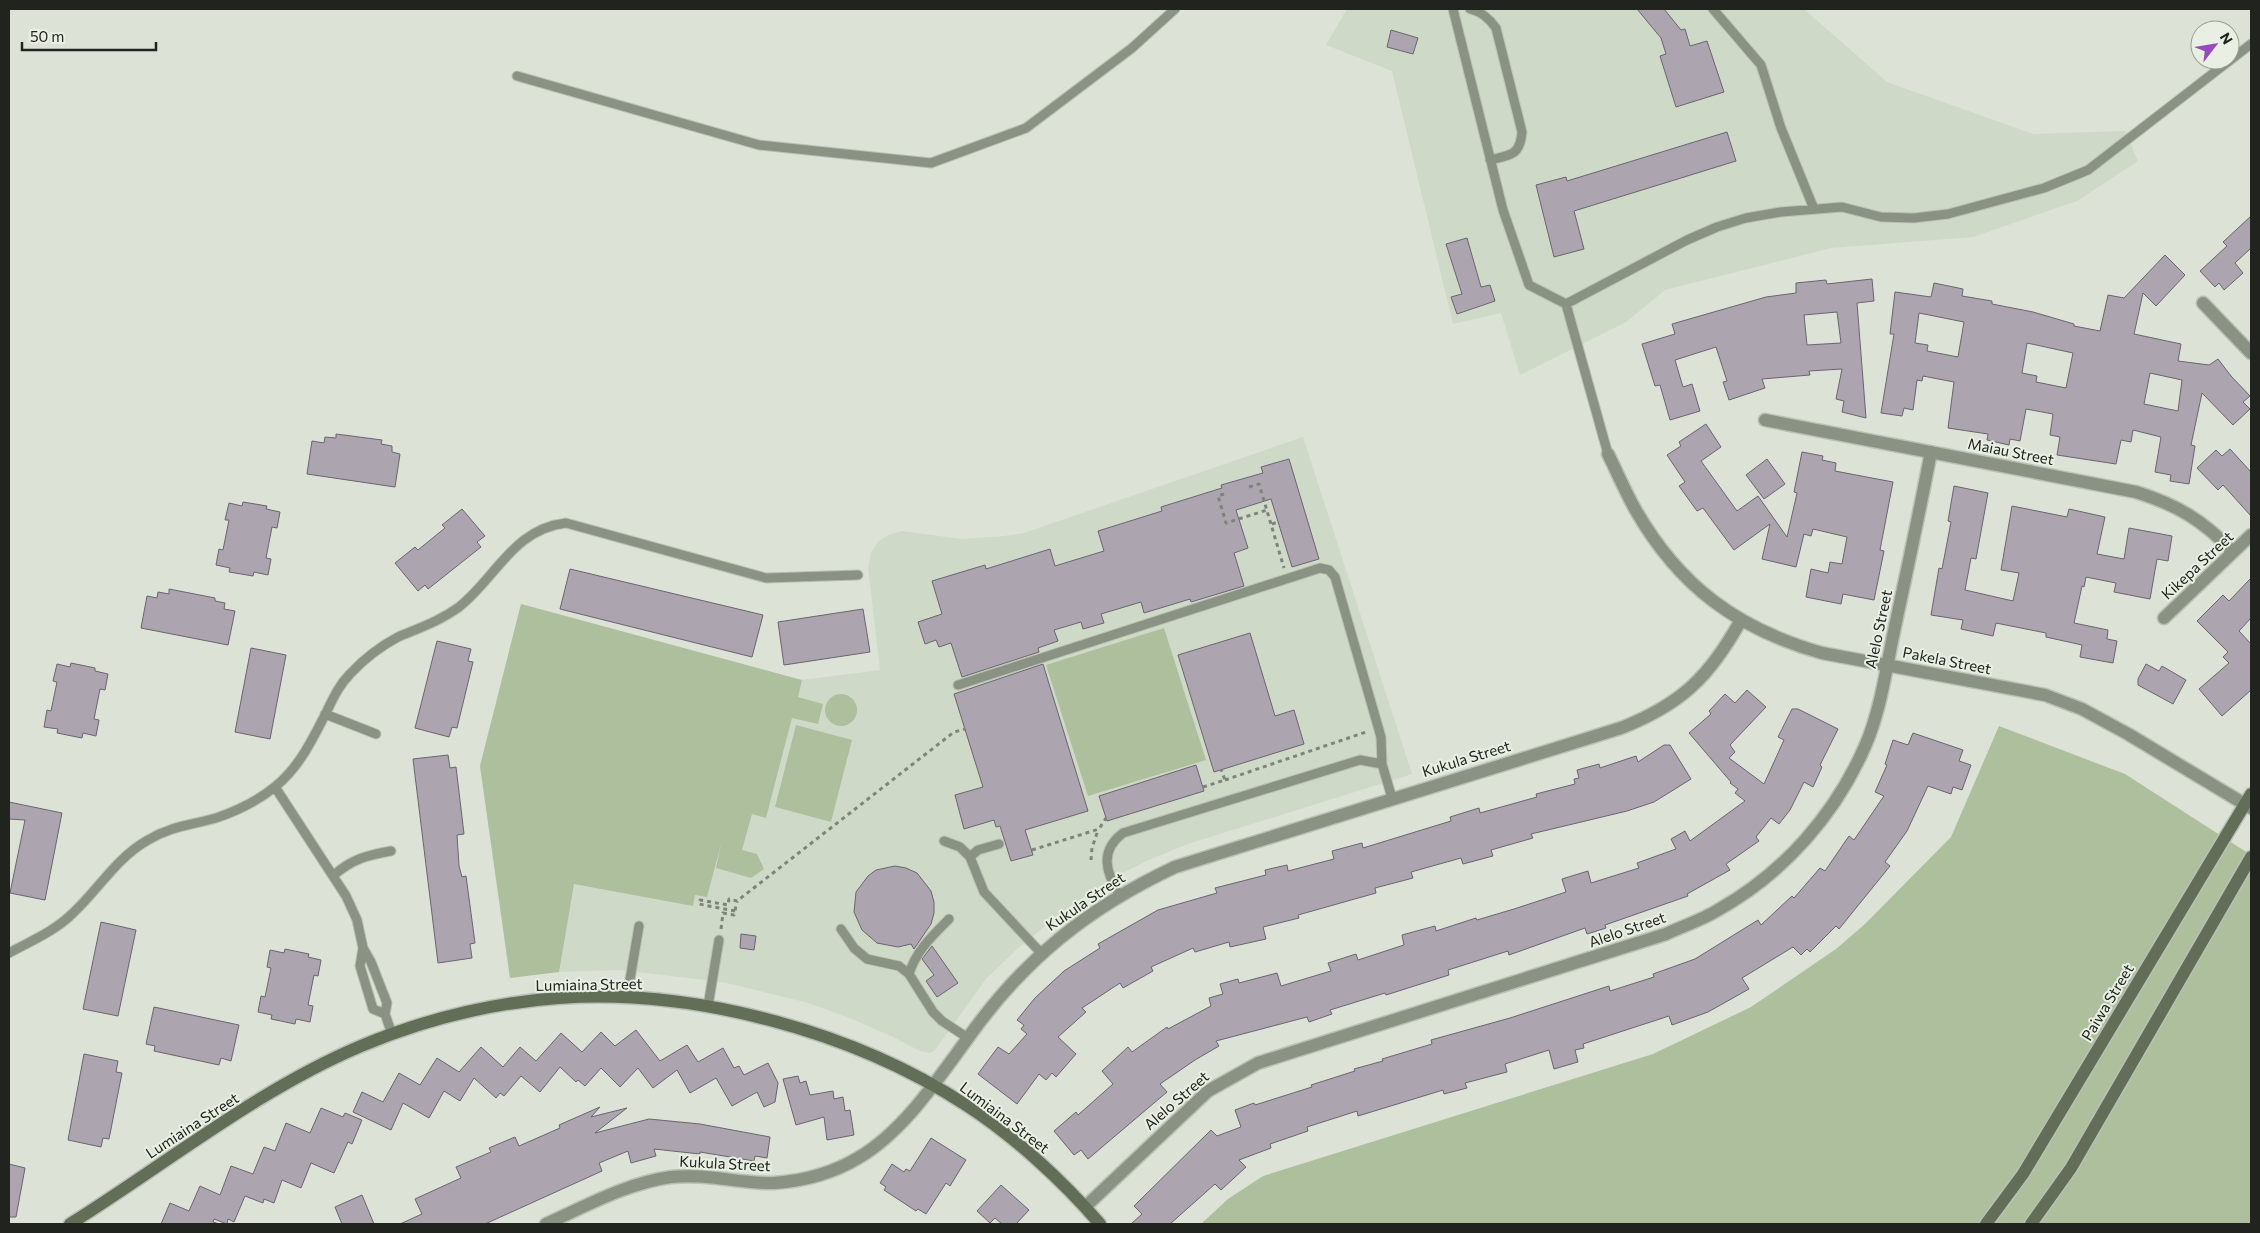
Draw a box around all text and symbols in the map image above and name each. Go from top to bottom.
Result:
scale bar [22,20,156,52]
north arrow [2190,20,2240,70]
text: 50 m [30,27,64,45]
text: N [2217,29,2237,47]
street label: Maiau Street [1966,434,2056,468]
street label: Kikepa Street [2157,527,2237,603]
street label: Alelo Street [1861,588,1895,670]
street label: Pakela Street [1901,643,1993,677]
street label: Kukula Street [1420,736,1512,780]
street label: Kukula Street [1042,868,1128,934]
street label: Alelo Street [1586,907,1668,951]
street label: Paiwa Street [2077,960,2137,1044]
street label: Lumiaina Street [535,974,643,994]
street label: Alelo Street [1140,1067,1212,1133]
street label: Lumiaina Street [957,1078,1053,1156]
street label: Lumiaina Street [142,1088,242,1162]
street label: Kukula Street [679,1152,771,1174]

